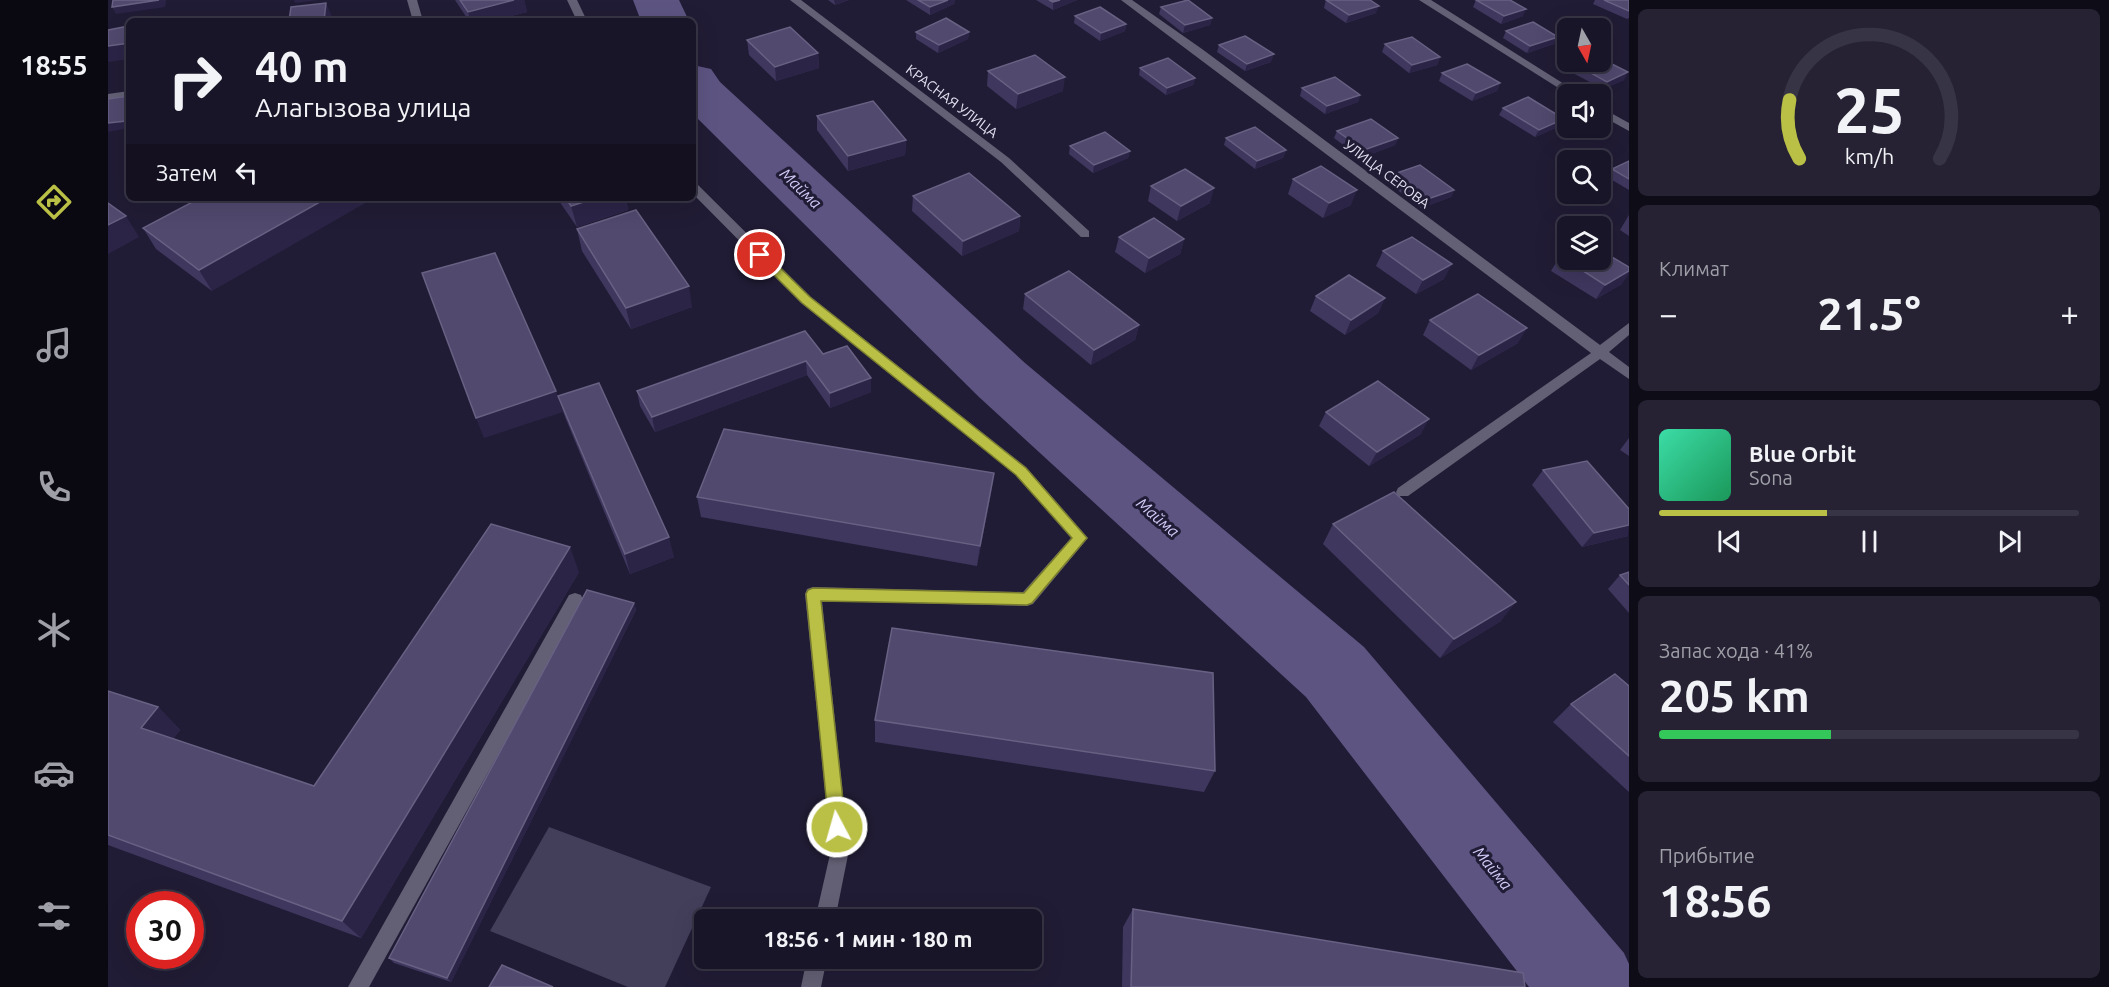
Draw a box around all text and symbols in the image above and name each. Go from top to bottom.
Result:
north arrow [1557,18,1611,72]
map controls [1557,18,1611,270]
icon: right [156,42,234,120]
text: 40 m [255,43,349,90]
text: 18:55 [20,50,88,80]
street label: КРАСНАЯ УЛИЦА [903,61,1001,141]
text: 25 [1834,75,1904,145]
button: sound [1557,84,1611,138]
text: Алагызова улица [255,92,471,122]
street label: УЛИЦА СЕРОВА [1341,137,1433,211]
text: km/h [1844,145,1894,169]
button: search [1557,150,1611,204]
icon: left [230,156,263,189]
text: Затем [156,160,218,185]
water label: Майма [777,164,826,212]
icon: directions [33,181,75,223]
button: layers [1557,216,1611,270]
pin [734,229,785,280]
icon: arrive [743,238,776,271]
text: Климат [1659,257,1729,280]
text: 21.5° [1817,288,1921,339]
text: − [1659,295,1678,332]
text: + [2060,295,2079,332]
icon: music [33,324,75,366]
text: Blue Orbit [1749,441,1856,466]
icon: phone [33,466,75,508]
text: Sona [1749,466,1793,489]
water label: Майма [1133,494,1183,540]
icon: previous [1713,525,1746,558]
icon: pause [1853,525,1886,558]
icon: next [1993,525,2026,558]
icon: climate [33,609,75,651]
text: Запас хода · 41% [1659,639,1813,662]
text: 205 km [1659,670,1810,721]
icon: car [33,752,75,794]
position arrow [805,795,869,859]
water label: Майма [1470,843,1516,893]
text: Прибытие [1659,844,1755,867]
text: 18:56 [1659,875,1772,926]
speed limit sign: 30 [126,891,204,969]
icon: filters [33,895,75,937]
text: 18:56 · 1 мин · 180 m [764,926,972,951]

